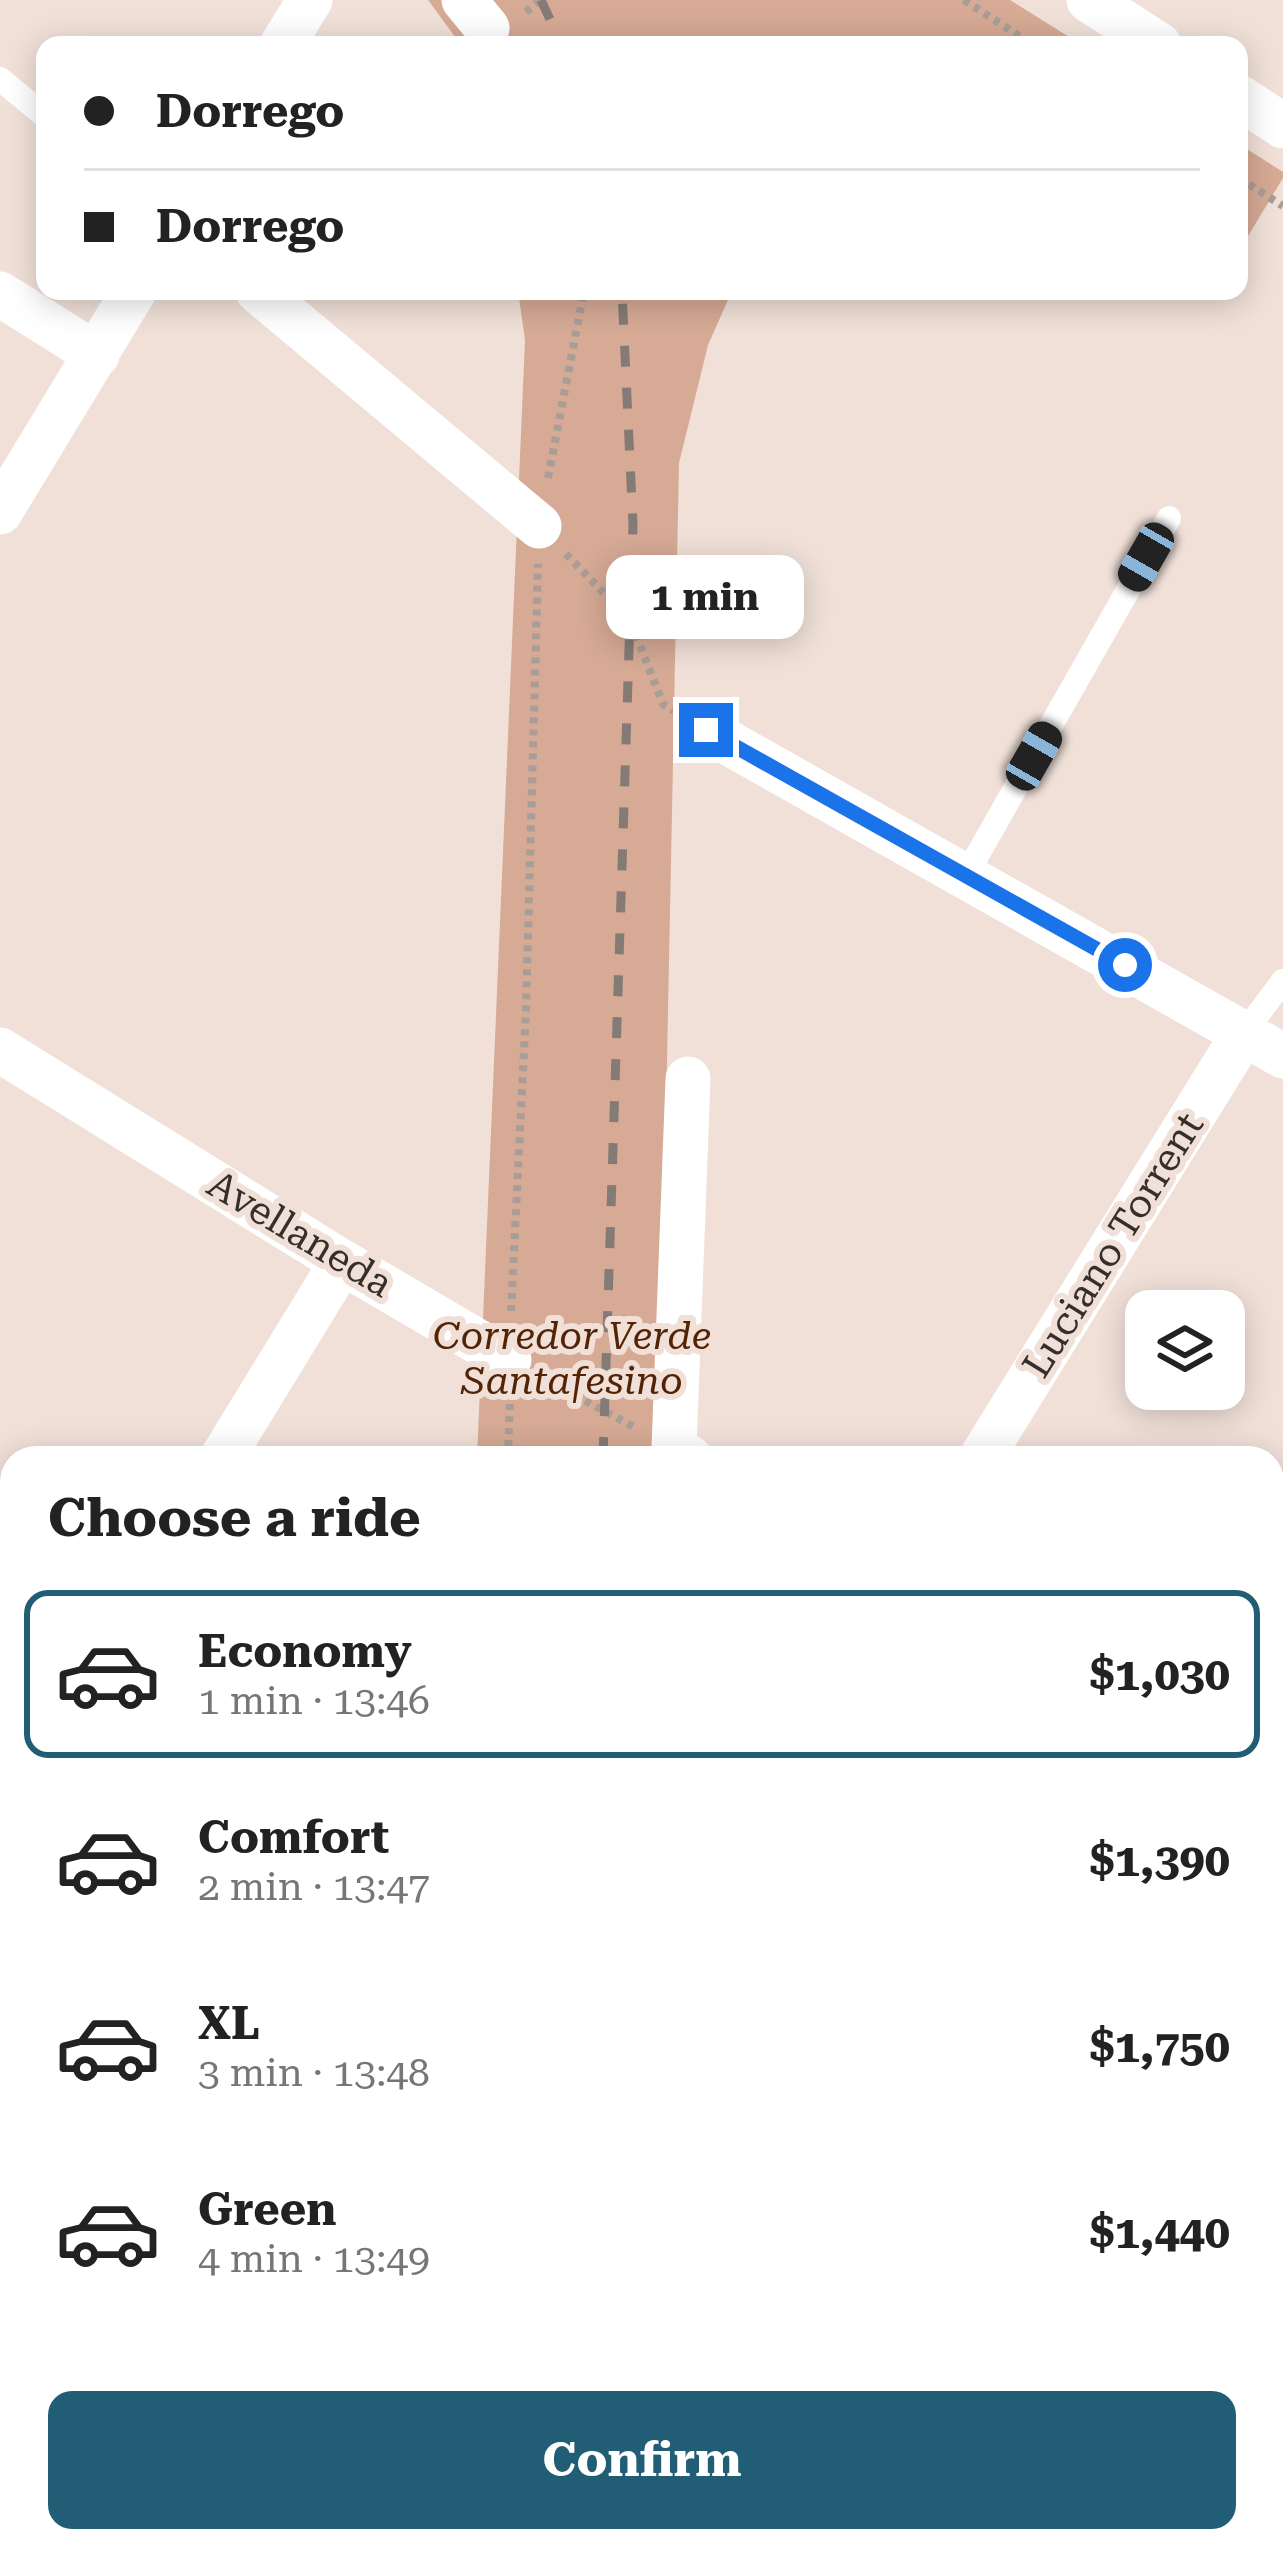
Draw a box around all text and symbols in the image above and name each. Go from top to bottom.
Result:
text: Dorrego [156,85,344,138]
text: Dorrego [156,200,344,253]
car [1112,517,1180,597]
callout: 1 min [607,556,805,640]
text: 1 min [651,574,759,620]
route end [679,703,733,757]
car [1000,716,1068,796]
route start [1098,938,1152,992]
street label: Luciano Torrent [1013,1104,1213,1386]
street label: Avellaneda [199,1161,401,1307]
map controls [1125,1290,1245,1410]
button: layers [1125,1290,1245,1410]
park label: Corredor Verde Santafesino [433,1313,711,1404]
text: Choose a ride [48,1486,421,1549]
icon: car [54,1620,162,1728]
text: Economy [198,1625,412,1678]
text: $1,030 [1089,1648,1230,1701]
text: 1 min · 13:46 [198,1678,430,1724]
icon: car [54,1806,162,1914]
text: Comfort [198,1811,389,1864]
text: $1,390 [1089,1834,1230,1887]
text: 2 min · 13:47 [198,1864,430,1910]
icon: car [54,1992,162,2100]
text: XL [198,1997,260,2050]
text: $1,750 [1089,2020,1230,2073]
text: 3 min · 13:48 [198,2050,430,2096]
icon: car [54,2178,162,2286]
text: Green [198,2183,336,2236]
text: $1,440 [1089,2206,1230,2259]
text: 4 min · 13:49 [198,2236,430,2282]
button: Confirm [48,2391,1236,2529]

